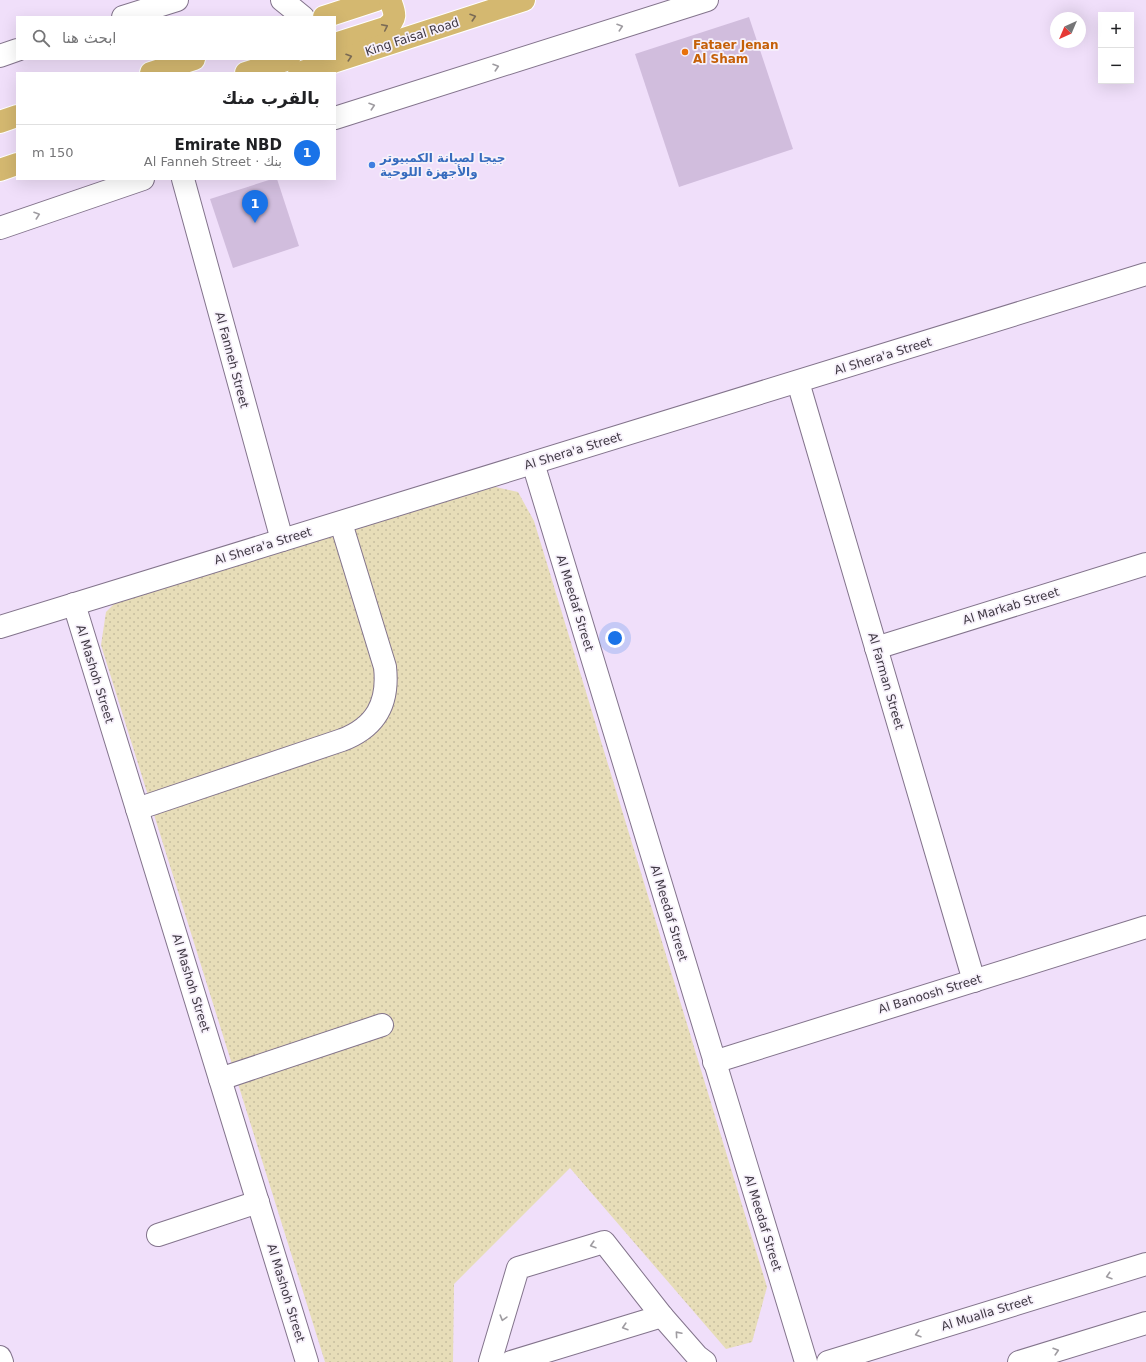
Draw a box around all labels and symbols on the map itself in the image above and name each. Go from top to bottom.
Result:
north arrow [1050,12,1086,48]
one-way arrow [469,13,476,22]
street label: King Faisal Road [363,15,461,59]
one-way arrow [381,24,388,32]
one-way arrow [616,24,623,32]
place label: Fataer Jenan Al Sham [693,38,778,66]
marker: Fataer Jenan Al Sham [680,47,690,57]
one-way arrow [346,53,353,62]
one-way arrow [492,63,499,72]
one-way arrow [369,102,376,111]
place label: جيجا لصيانة الكمبيوتر والأجهزة اللوحية [379,151,506,180]
marker: جيجا لصيانة الكمبيوتر والأجهزة اللوحية [367,160,377,170]
pin: 1 [242,190,268,223]
one-way arrow [33,211,40,220]
street label: Al Fanneh Street [212,310,252,410]
street label: Al Shera'a Street [833,334,934,377]
street label: Al Shera'a Street [523,429,624,472]
street label: Al Shera'a Street [213,524,314,567]
street label: Al Meedaf Street [554,553,596,653]
street label: Al Markab Street [961,585,1061,627]
street label: Al Mashoh Street [73,623,117,725]
your location [605,628,625,648]
street label: Al Farman Street [865,631,907,731]
street label: Al Meedaf Street [648,863,690,963]
street label: Al Mashoh Street [169,932,213,1034]
street label: Al Banoosh Street [877,972,984,1016]
street label: Al Meedaf Street [742,1173,784,1273]
one-way arrow [589,1240,596,1249]
street label: Al Mashoh Street [264,1242,308,1344]
one-way arrow [1105,1271,1112,1280]
street label: Al Mualla Street [940,1292,1035,1334]
one-way arrow [499,1314,508,1321]
one-way arrow [622,1322,629,1331]
one-way arrow [914,1329,921,1338]
one-way arrow [675,1331,682,1339]
one-way arrow [1053,1347,1060,1355]

